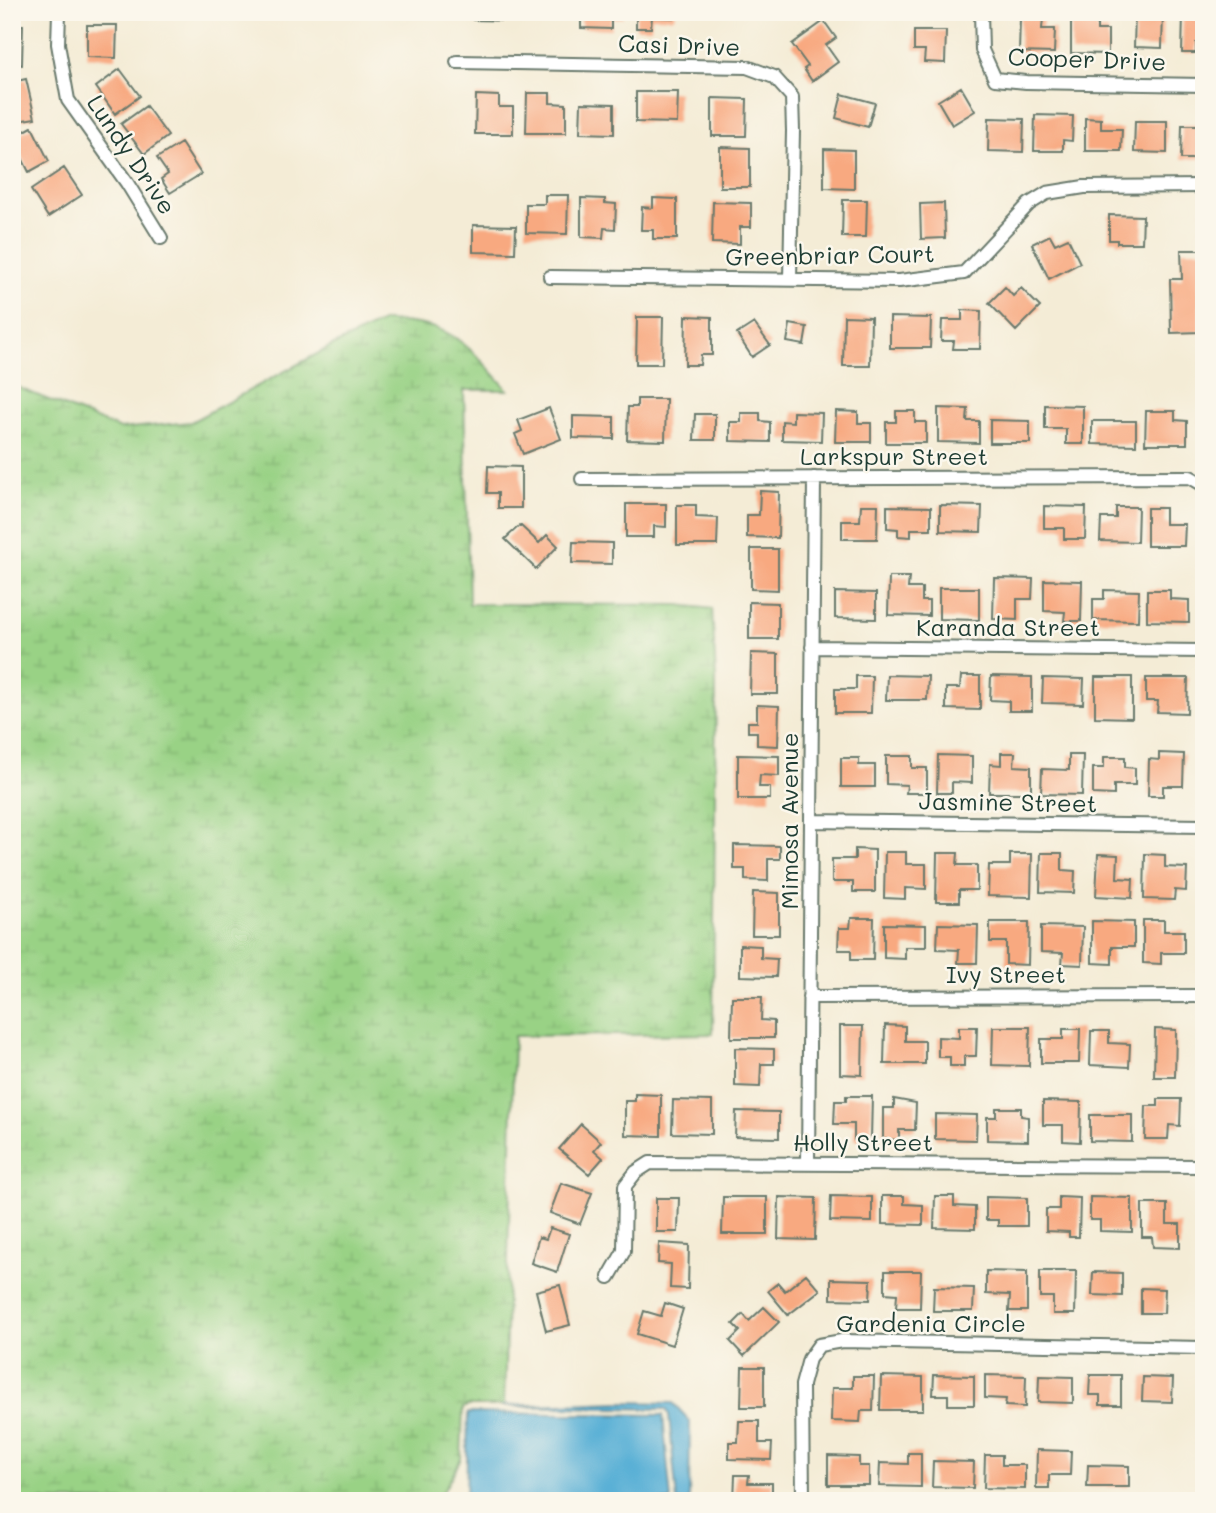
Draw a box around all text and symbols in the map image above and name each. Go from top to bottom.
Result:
street label: Casi Drive [617,27,741,62]
street label: Cooper Drive [1007,40,1167,77]
street label: Lundy Drive [81,88,184,220]
street label: Greenbriar Court [725,237,935,272]
street label: Larkspur Street [800,440,988,471]
street label: Karanda Street [916,611,1100,642]
street label: Mimosa Avenue [773,732,804,910]
street label: Jasmine Street [919,784,1098,819]
street label: Ivy Street [946,958,1066,989]
street label: Holly Street [793,1126,933,1157]
street label: Gardenia Circle [836,1307,1026,1338]

